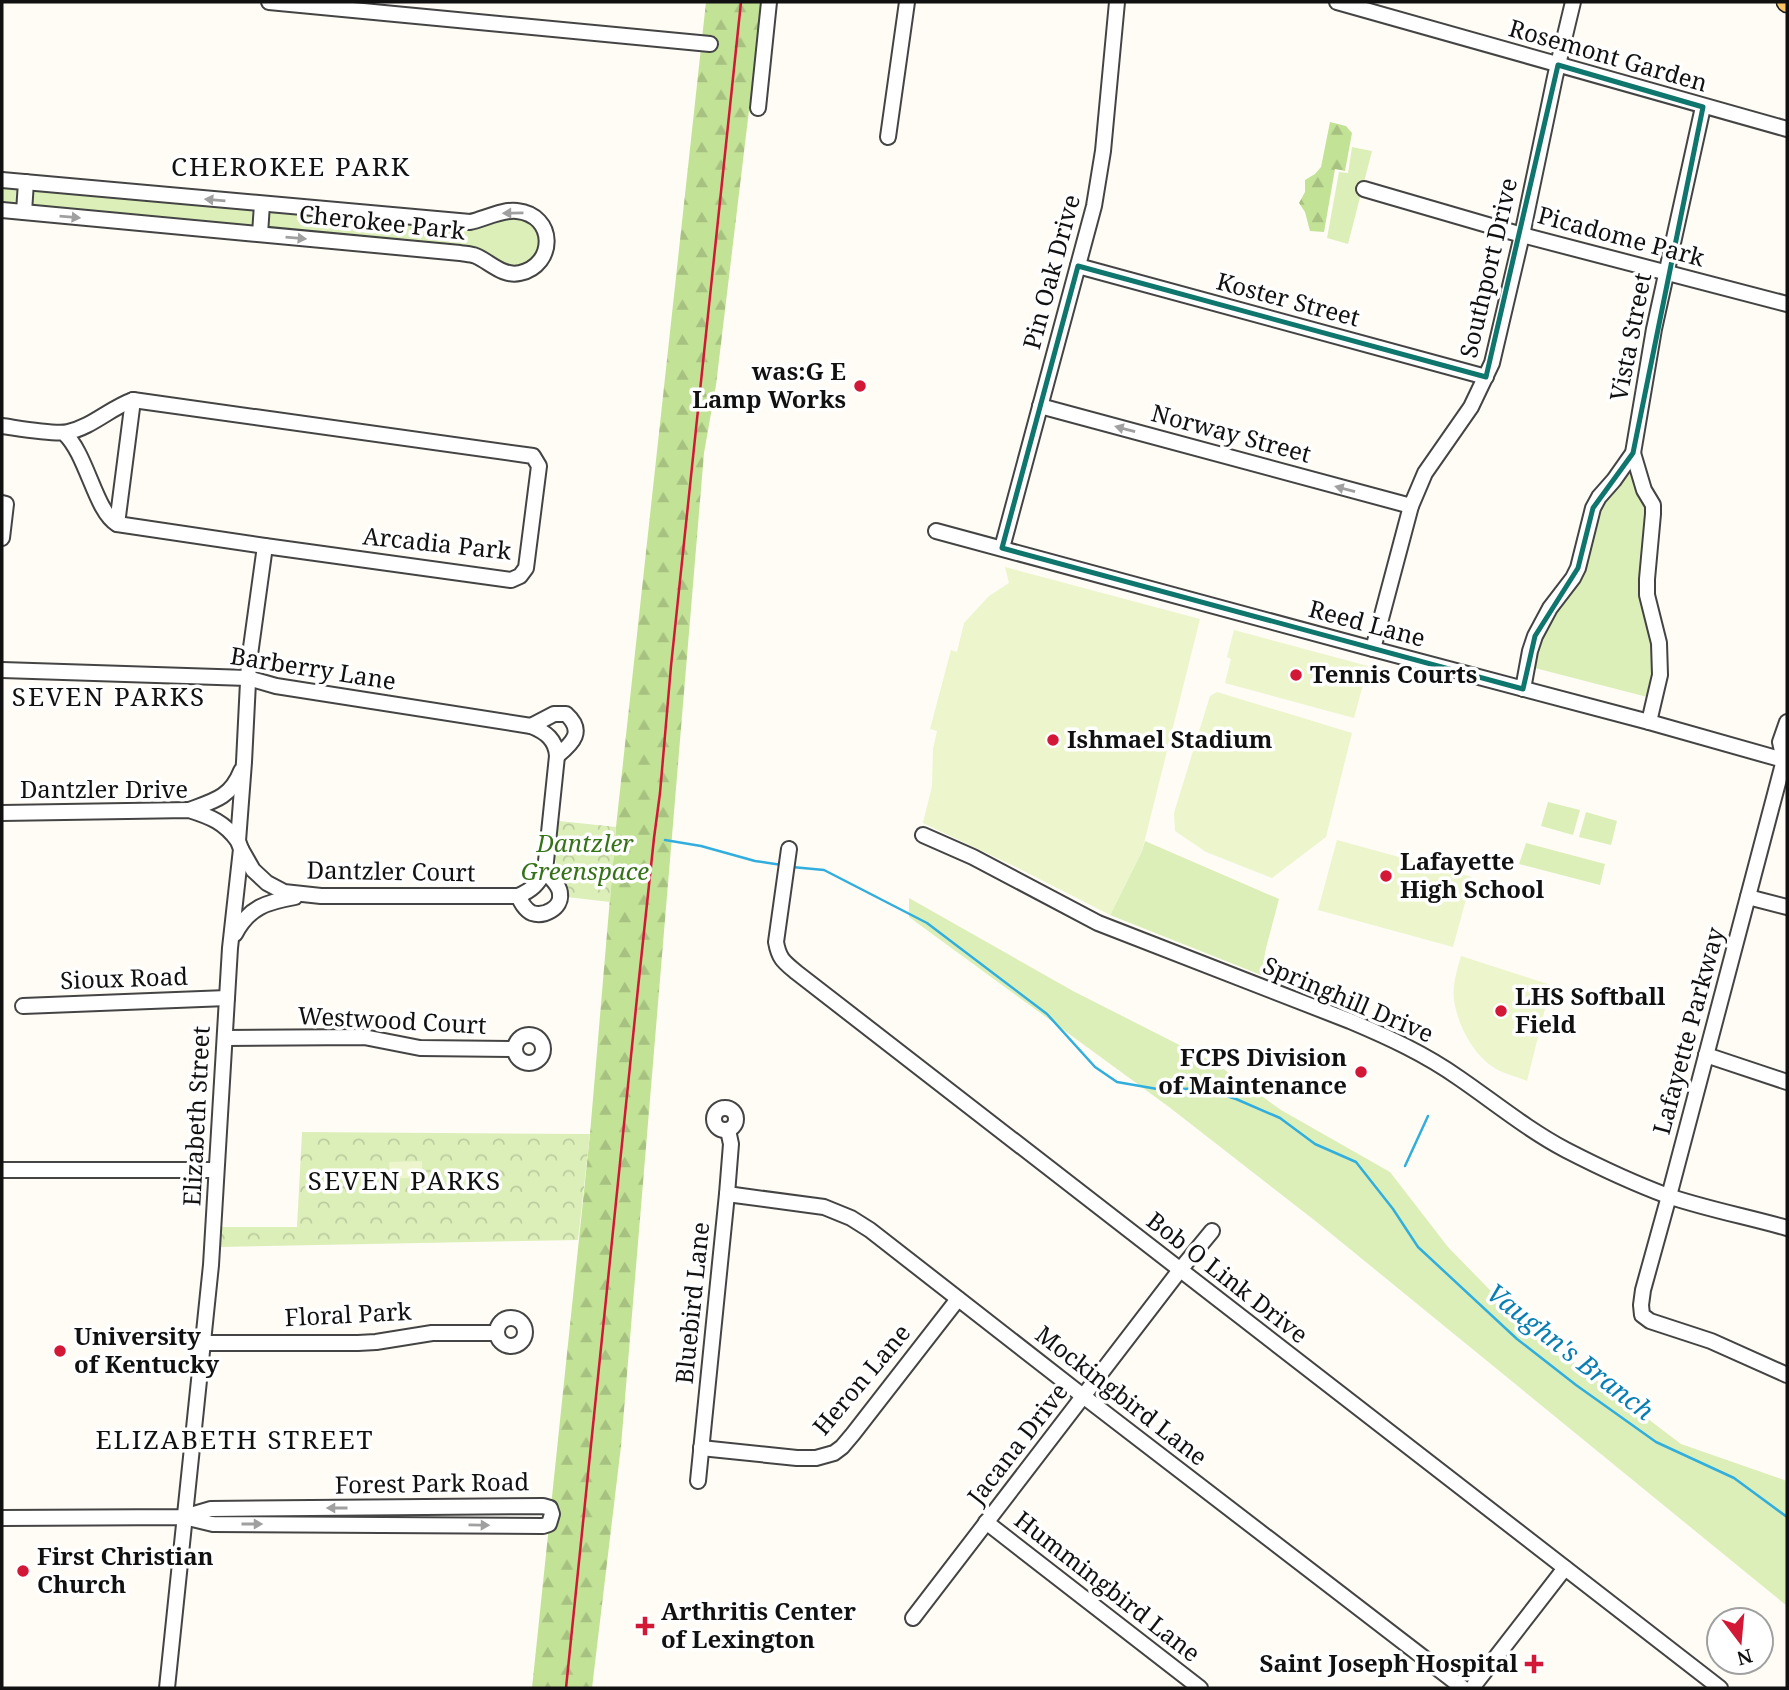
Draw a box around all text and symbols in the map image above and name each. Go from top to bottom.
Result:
street label: Rosemont Garden [1505,10,1711,99]
district label: CHEROKEE PARK [171,148,411,184]
street label: Southport Drive [1451,175,1524,361]
street label: Pin Oak Drive [1014,191,1087,353]
one-way arrow [204,194,226,205]
street label: Cherokee Park [297,196,468,247]
street label: Picadome Park [1534,197,1709,274]
one-way arrow [502,207,524,219]
one-way arrow [59,212,81,223]
one-way arrow [285,232,307,243]
street label: Koster Street [1213,264,1364,333]
street label: Vista Street [1601,270,1658,404]
place label: was:G E Lamp Works [692,354,846,415]
marker: was:G E Lamp Works [852,378,868,394]
street label: Norway Street [1148,395,1315,470]
one-way arrow [1114,423,1136,434]
one-way arrow [1334,483,1355,493]
street label: Arcadia Park [361,518,514,567]
street label: Reed Lane [1306,591,1429,654]
street label: Barberry Lane [228,638,398,697]
place label: Tennis Courts [1310,657,1477,690]
marker: Tennis Courts [1288,667,1304,683]
district label: SEVEN PARKS [12,678,206,714]
place label: Ishmael Stadium [1067,722,1273,755]
marker: Ishmael Stadium [1045,732,1061,748]
street label: Dantzler Drive [20,772,188,805]
park label: Dantzler Greenspace [521,826,649,887]
place label: Lafayette High School [1400,844,1545,905]
street label: Dantzler Court [306,853,476,888]
marker: Lafayette High School [1378,868,1394,884]
street label: Lafayette Parkway [1644,923,1731,1138]
street label: Springhill Drive [1258,948,1439,1049]
street label: Sioux Road [60,959,189,996]
place label: LHS Softball Field [1515,979,1666,1040]
street label: Westwood Court [297,998,487,1041]
marker: LHS Softball Field [1493,1003,1509,1019]
street label: Elizabeth Street [174,1025,217,1207]
place label: FCPS Division of Maintenance [1158,1040,1347,1101]
marker: FCPS Division of Maintenance [1353,1064,1369,1080]
district label: SEVEN PARKS [308,1162,502,1198]
street label: Bob O Link Drive [1140,1203,1315,1350]
street label: Bluebird Lane [667,1220,716,1385]
water label: Vaughn's Branch [1479,1274,1662,1428]
street label: Floral Park [284,1294,413,1333]
street label: Heron Lane [805,1317,917,1442]
street label: Mockingbird Lane [1029,1317,1215,1472]
place label: University of Kentucky [74,1319,219,1380]
marker: University of Kentucky [52,1343,68,1359]
street label: Jacana Drive [958,1375,1075,1511]
district label: ELIZABETH STREET [95,1421,375,1457]
street label: Forest Park Road [335,1464,530,1501]
one-way arrow [325,1502,347,1514]
street label: Hummingbird Lane [1008,1503,1208,1669]
one-way arrow [241,1518,263,1530]
one-way arrow [468,1519,490,1531]
place label: First Christian Church [37,1539,214,1600]
marker: First Christian Church [15,1563,31,1579]
place label: Arthritis Center of Lexington [661,1594,857,1655]
north arrow [1705,1606,1775,1676]
marker: Arthritis Center of Lexington [635,1616,655,1636]
text: N [1734,1643,1755,1672]
place label: Saint Joseph Hospital [1260,1646,1519,1679]
marker: Saint Joseph Hospital [1524,1654,1544,1674]

